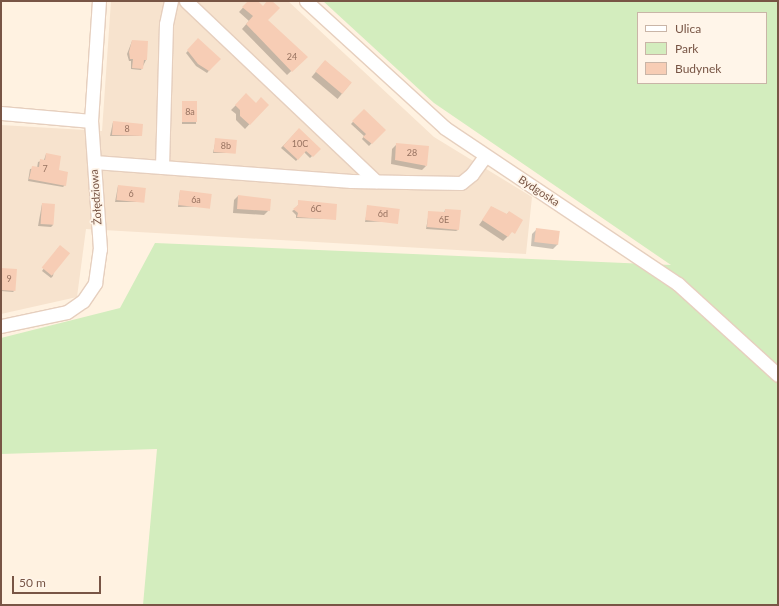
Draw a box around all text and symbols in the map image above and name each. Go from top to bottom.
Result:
legend [637,12,767,84]
text: Ulica [675,21,701,36]
text: Park [675,41,698,56]
house number: 24 [287,52,297,62]
text: Budynek [675,61,721,76]
house number: 8a [185,107,195,117]
house number: 8 [124,124,130,134]
house number: 10C [292,139,308,149]
house number: 8b [221,141,231,151]
house number: 28 [407,148,417,158]
house number: 7 [42,164,48,174]
street label: Żołędziowa [87,169,105,225]
street label: Bydgoska [516,173,562,209]
house number: 6 [128,189,134,199]
house number: 6a [191,195,201,205]
house number: 6C [310,204,322,214]
house number: 6d [378,209,388,219]
house number: 6E [439,215,449,225]
house number: 9 [6,274,12,284]
scale bar [14,568,103,594]
text: 50 m [19,575,46,590]

